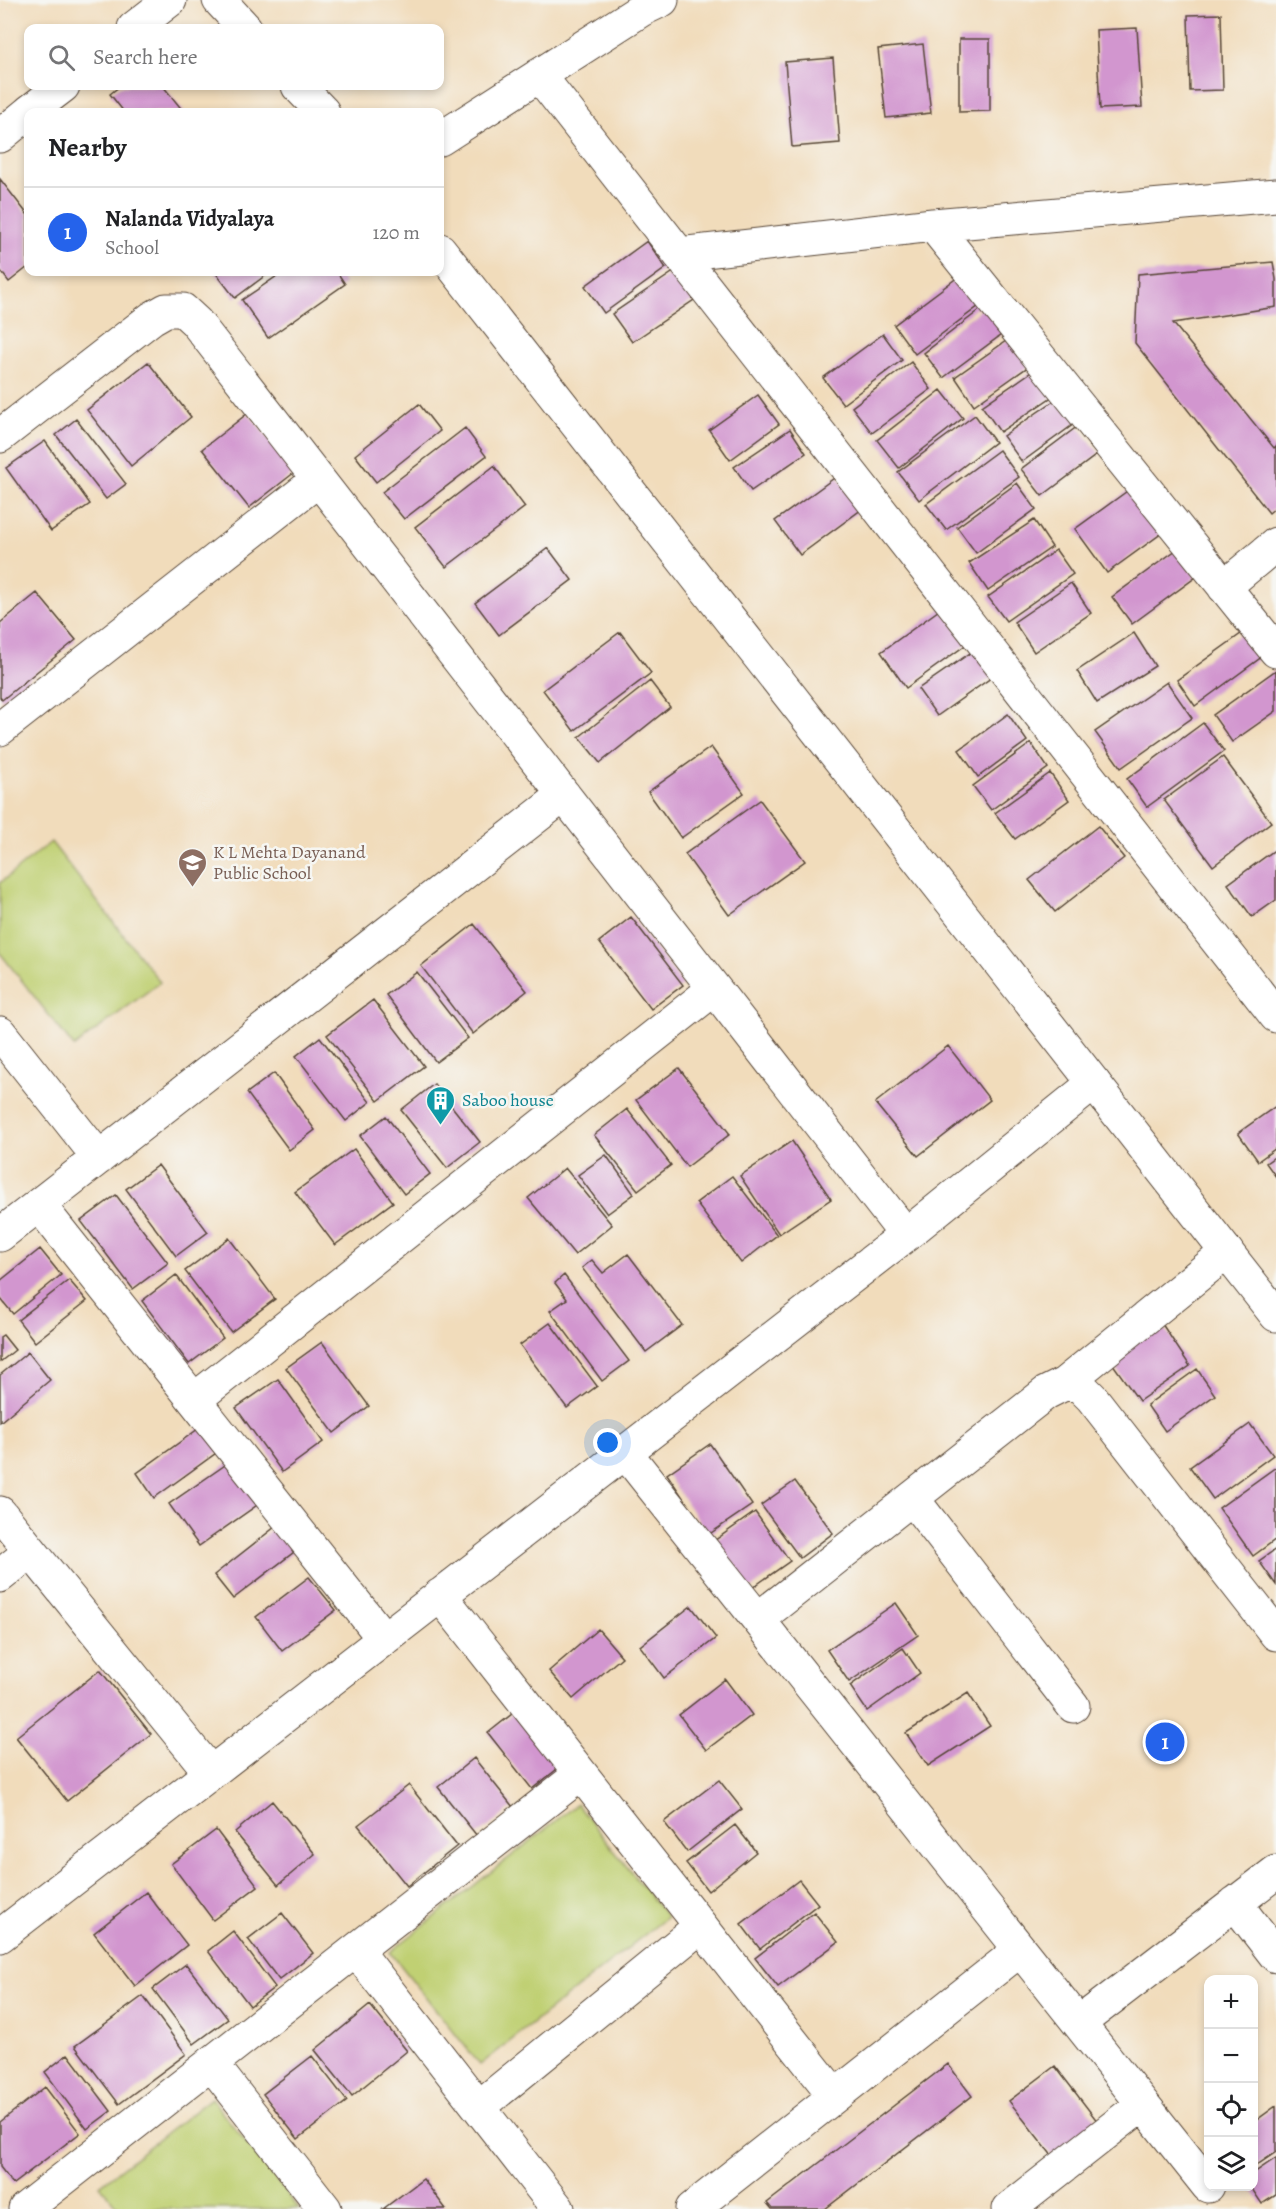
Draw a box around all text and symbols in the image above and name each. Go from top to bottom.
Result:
search box [24,24,444,90]
icon: search [45,41,78,74]
text: Search here [93,42,198,72]
text: Nearby [48,130,127,165]
text: Nalanda Vidyalaya [105,204,274,234]
text: 1 [64,219,71,246]
text: 120 m [372,219,420,246]
text: School [105,234,159,261]
place label: K L Mehta Dayanand Public School [213,840,366,885]
school or university icon: K L Mehta Dayanand Public School [176,846,208,888]
building icon: Saboo house [425,1084,457,1126]
place label: Saboo house [462,1088,554,1112]
your location [593,1428,622,1457]
pin: 1 [1146,1720,1184,1764]
map controls [1204,1975,1258,2191]
button: + [1204,1975,1258,2029]
button: − [1204,2029,1258,2083]
button: locate [1204,2083,1258,2137]
button: layers [1204,2137,1258,2191]

